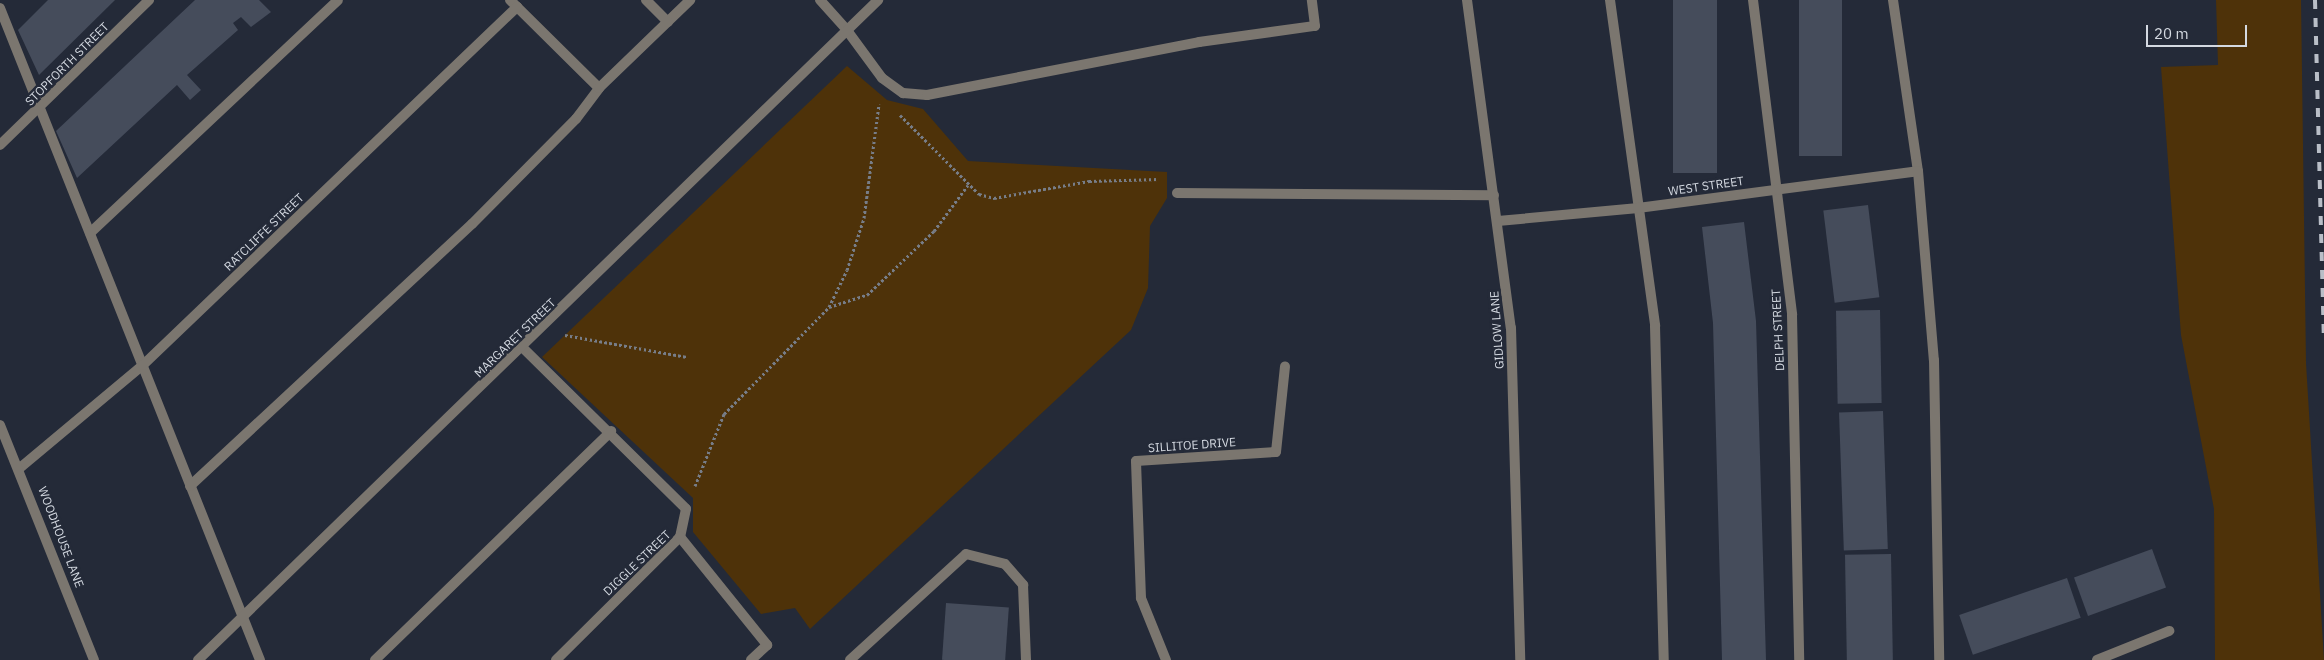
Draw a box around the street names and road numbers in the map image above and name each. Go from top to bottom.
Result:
street label: STOPFORTH STREET [22,19,112,109]
street label: WEST STREET [1667,174,1745,198]
street label: RATCLIFFE STREET [221,190,307,274]
street label: DELPH STREET [1769,289,1787,371]
street label: GIDLOW LANE [1487,290,1507,370]
street label: MARGARET STREET [471,295,559,381]
street label: SILLITOE DRIVE [1147,435,1237,455]
street label: WOODHOUSE LANE [35,484,87,590]
street label: DIGGLE STREET [600,527,674,599]

